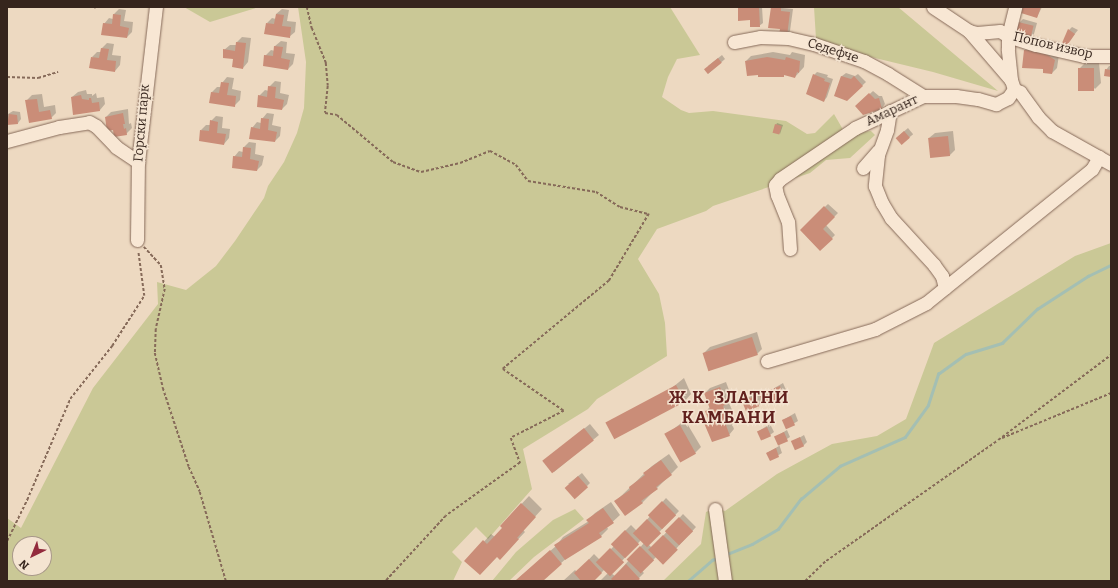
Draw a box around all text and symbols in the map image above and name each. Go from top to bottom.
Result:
street label: Попов извор [1012,29,1094,63]
street label: Седефче [805,35,861,67]
street label: Горски парк [131,84,153,162]
street label: Амарант [863,92,921,130]
district label: Ж.К. ЗЛАТНИ КАМБАНИ [668,388,790,428]
north arrow [12,536,52,576]
text: N [17,557,32,572]

